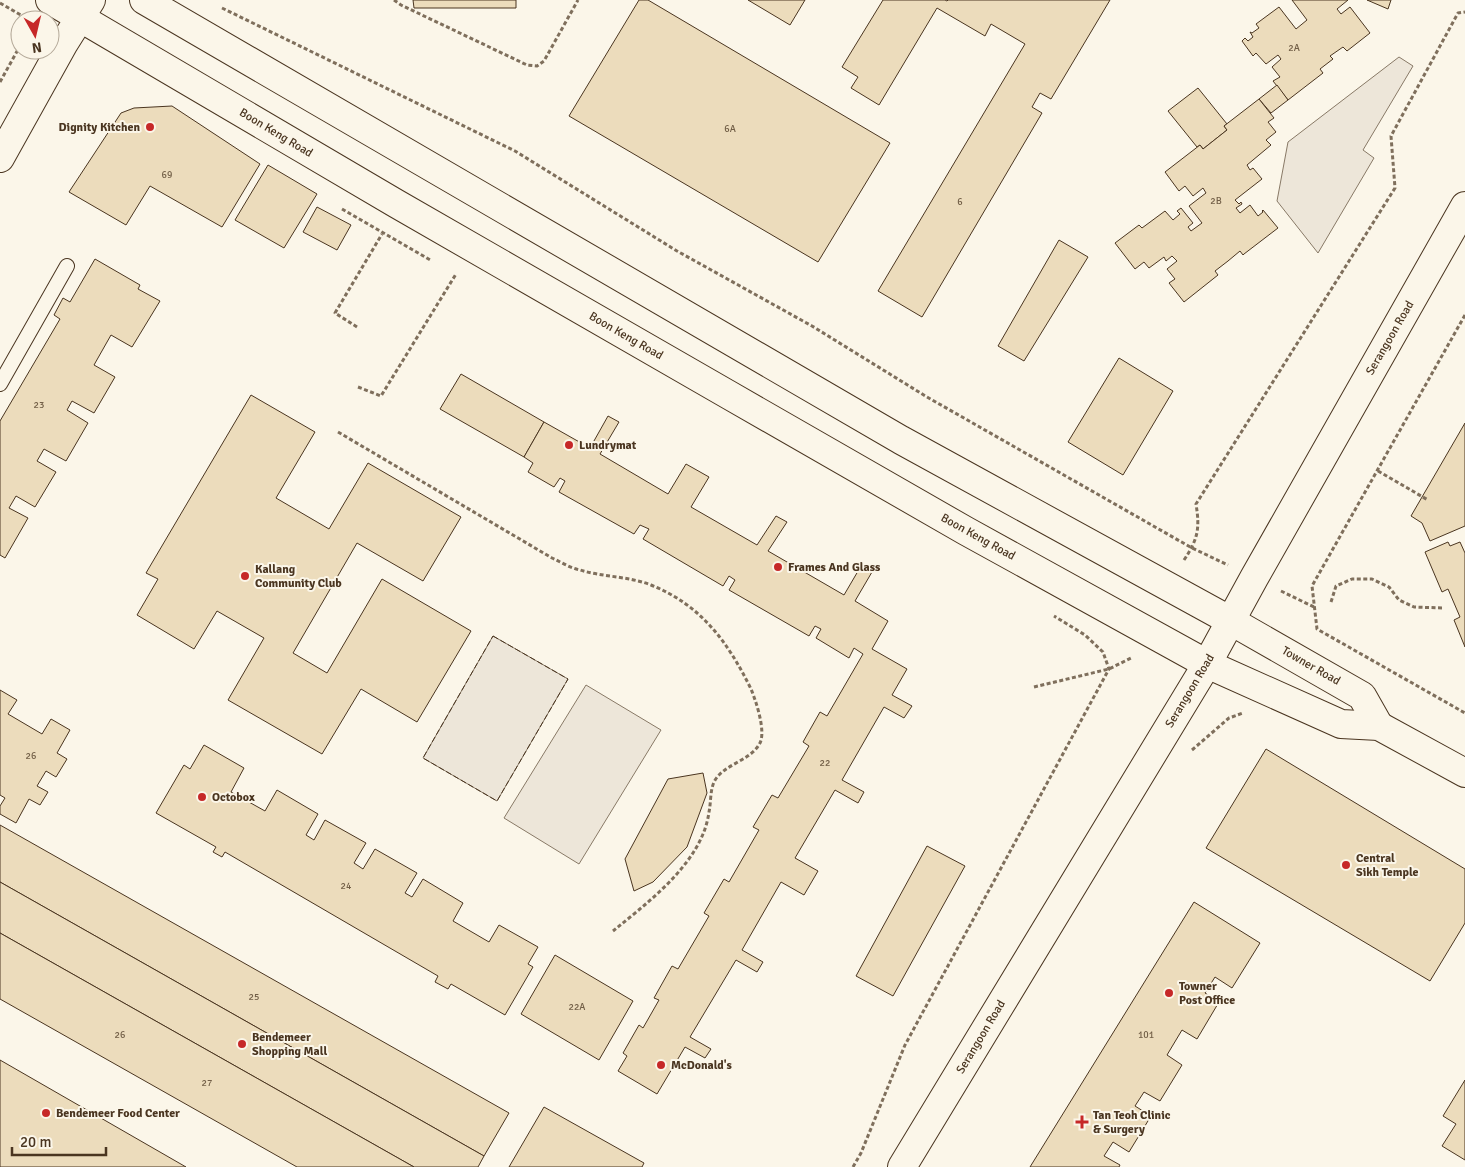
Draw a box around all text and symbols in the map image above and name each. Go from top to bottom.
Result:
north arrow [10,10,60,60]
text: N [31,38,43,56]
house number: 2A [1288,42,1300,54]
street label: Boon Keng Road [237,105,315,161]
place label: Dignity Kitchen [59,120,140,135]
marker: Dignity Kitchen [144,121,156,133]
house number: 6A [724,123,736,135]
house number: 69 [162,169,172,181]
house number: 2B [1210,195,1222,207]
house number: 6 [957,196,963,208]
street label: Serangoon Road [1363,298,1417,378]
street label: Boon Keng Road [586,309,666,363]
house number: 23 [34,399,44,411]
place label: Lundrymat [579,438,637,453]
marker: Lundrymat [563,439,575,451]
street label: Boon Keng Road [938,510,1018,564]
place label: Frames And Glass [788,560,881,575]
marker: Frames And Glass [772,561,784,573]
place label: Kallang Community Club [255,562,342,591]
marker: Kallang Community Club [239,570,251,582]
street label: Towner Road [1279,643,1343,689]
street label: Serangoon Road [1162,651,1218,731]
house number: 26 [26,750,36,762]
house number: 22 [820,757,830,769]
place label: Octobox [212,790,255,805]
marker: Octobox [196,791,208,803]
place label: Central Sikh Temple [1356,851,1419,880]
marker: Central Sikh Temple [1340,859,1352,871]
house number: 24 [341,880,352,892]
place label: Towner Post Office [1179,979,1235,1008]
marker: Towner Post Office [1163,987,1175,999]
house number: 25 [249,991,259,1003]
street label: Serangoon Road [953,997,1009,1077]
house number: 22A [569,1001,585,1013]
house number: 26 [115,1029,125,1041]
house number: 101 [1138,1029,1154,1041]
place label: Bendemeer Shopping Mall [252,1030,327,1059]
marker: Bendemeer Shopping Mall [236,1038,248,1050]
place label: McDonald's [671,1058,733,1073]
marker: McDonald's [655,1059,667,1071]
house number: 27 [202,1077,212,1089]
place label: Bendemeer Food Center [56,1106,180,1121]
marker: Bendemeer Food Center [40,1107,52,1119]
place label: Tan Teoh Clinic & Surgery [1093,1108,1171,1137]
marker: Tan Teoh Clinic & Surgery [1075,1115,1089,1129]
scale bar [12,1124,106,1156]
text: 20 m [20,1133,51,1151]

